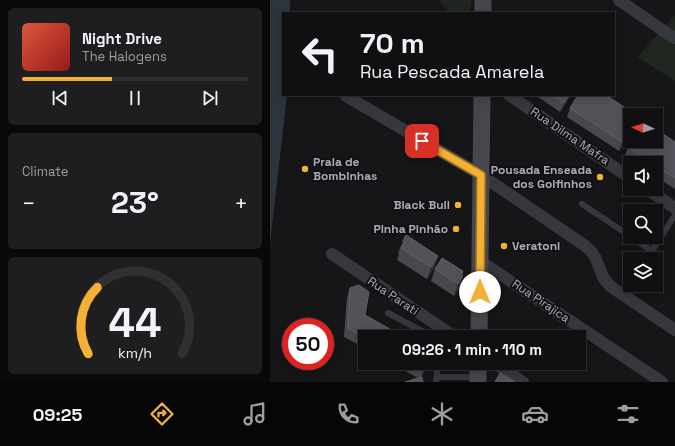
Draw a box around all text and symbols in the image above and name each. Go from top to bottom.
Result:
text: 70 m [360,25,425,61]
icon: left [294,28,346,80]
text: Night Drive [82,29,162,48]
text: The Halogens [82,48,167,65]
text: Rua Pescada Amarela [360,60,544,83]
icon: previous [49,87,71,109]
icon: pause [124,87,146,109]
icon: next [199,87,221,109]
street label: Rua Dilma Mafra [527,104,613,169]
north arrow [623,108,663,148]
map controls [623,108,663,292]
pin [405,124,439,158]
icon: arrive [411,130,433,152]
place label: Praia de Bombinhas [313,154,377,184]
button: sound [623,156,663,196]
place label: Pousada Enseada dos Golfinhos [491,162,592,192]
text: Climate [22,163,68,180]
marker: Praia de Bombinhas [300,164,310,174]
marker: Pousada Enseada dos Golfinhos [595,172,605,182]
text: 23° [111,183,159,222]
text: − [22,189,36,217]
text: + [234,189,248,217]
place label: Black Bull [393,197,450,213]
marker: Black Bull [453,200,463,210]
button: search [623,204,663,244]
place label: Pinha Pinhão [373,221,448,237]
marker: Pinha Pinhão [451,224,461,234]
place label: Veratoni [512,238,560,254]
marker: Veratoni [499,241,509,251]
button: layers [623,252,663,292]
position arrow [459,271,501,313]
street label: Rua Parati [364,273,422,319]
street label: Rua Pirajica [509,276,573,326]
text: 44 [109,295,161,348]
speed limit sign: 50 [282,318,334,370]
text: 09:26 · 1 min · 110 m [402,340,542,359]
text: km/h [118,343,152,361]
icon: directions [148,400,176,428]
icon: music [241,400,269,428]
icon: phone [334,400,362,428]
icon: climate [428,400,456,428]
icon: car [521,400,549,428]
icon: filters [614,400,642,428]
text: 09:25 [33,403,82,426]

